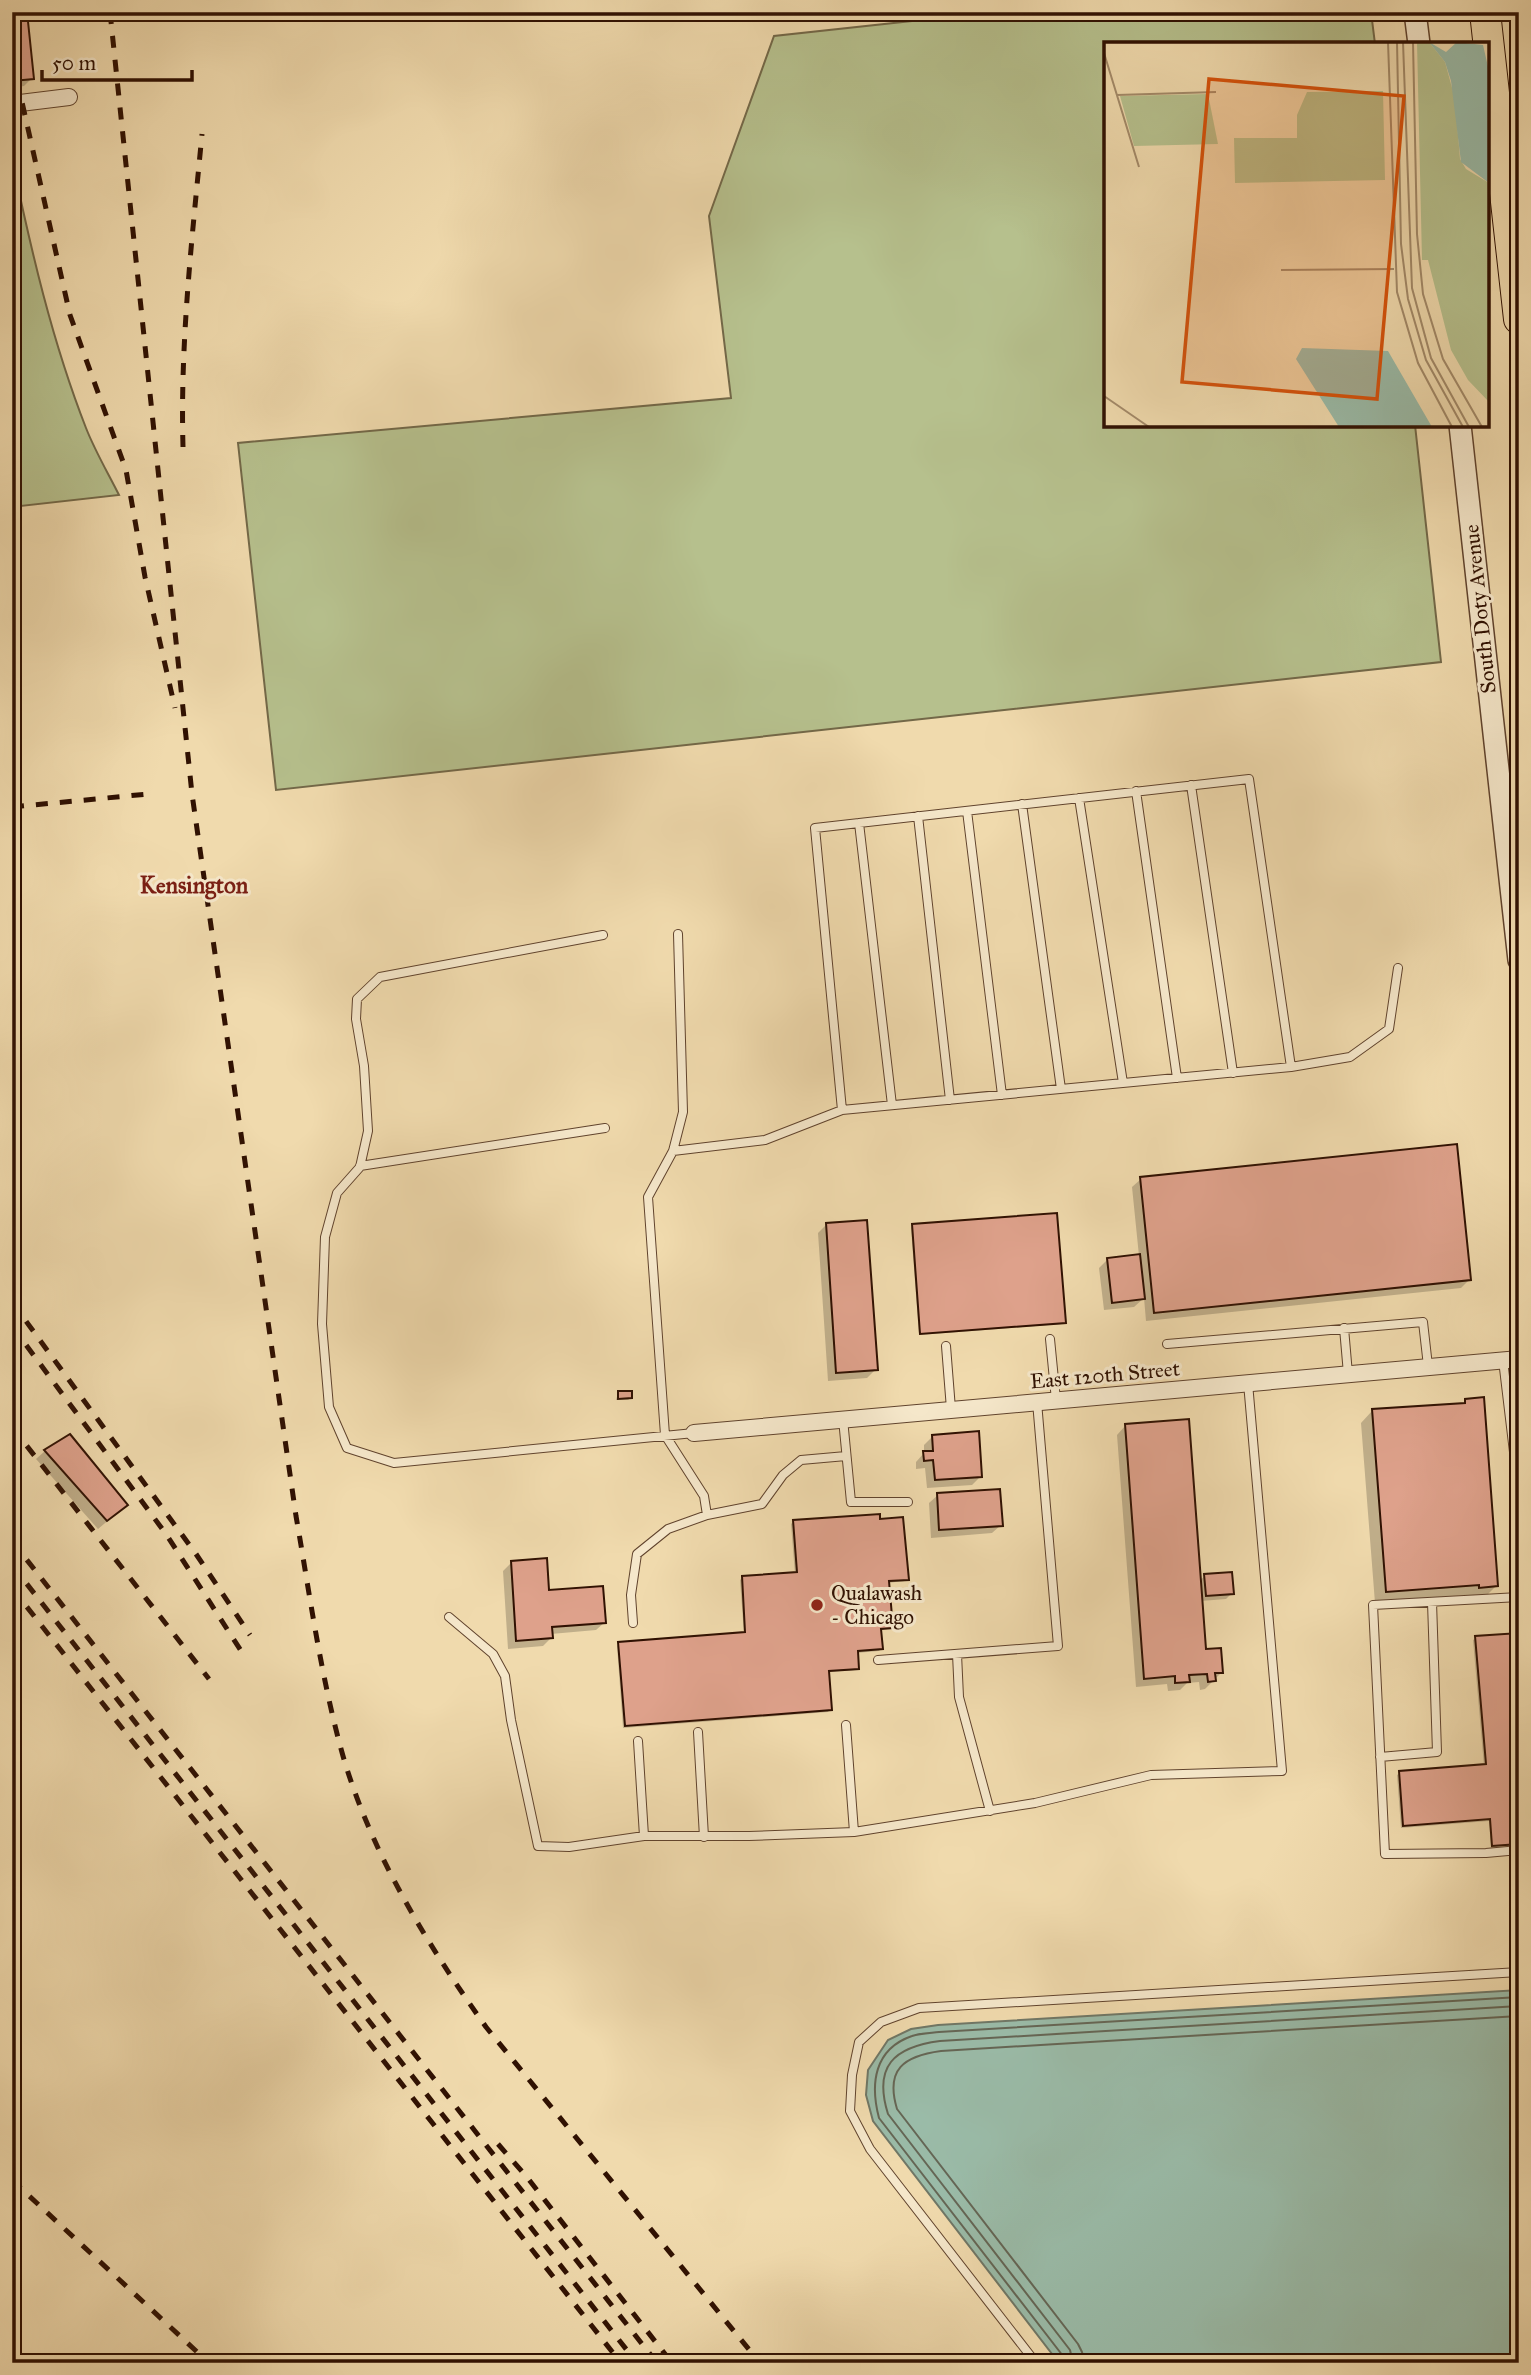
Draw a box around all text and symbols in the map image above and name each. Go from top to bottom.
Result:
scale bar [42,38,192,82]
inset map [1104,42,1489,427]
text: 50 m [52,50,97,76]
street label: South Doty Avenue [1458,523,1502,695]
district label: Kensington [140,871,249,900]
street label: East 120th Street [1029,1355,1182,1394]
place label: Qualawash - Chicago [831,1580,923,1630]
marker: Qualawash - Chicago [809,1597,825,1613]

